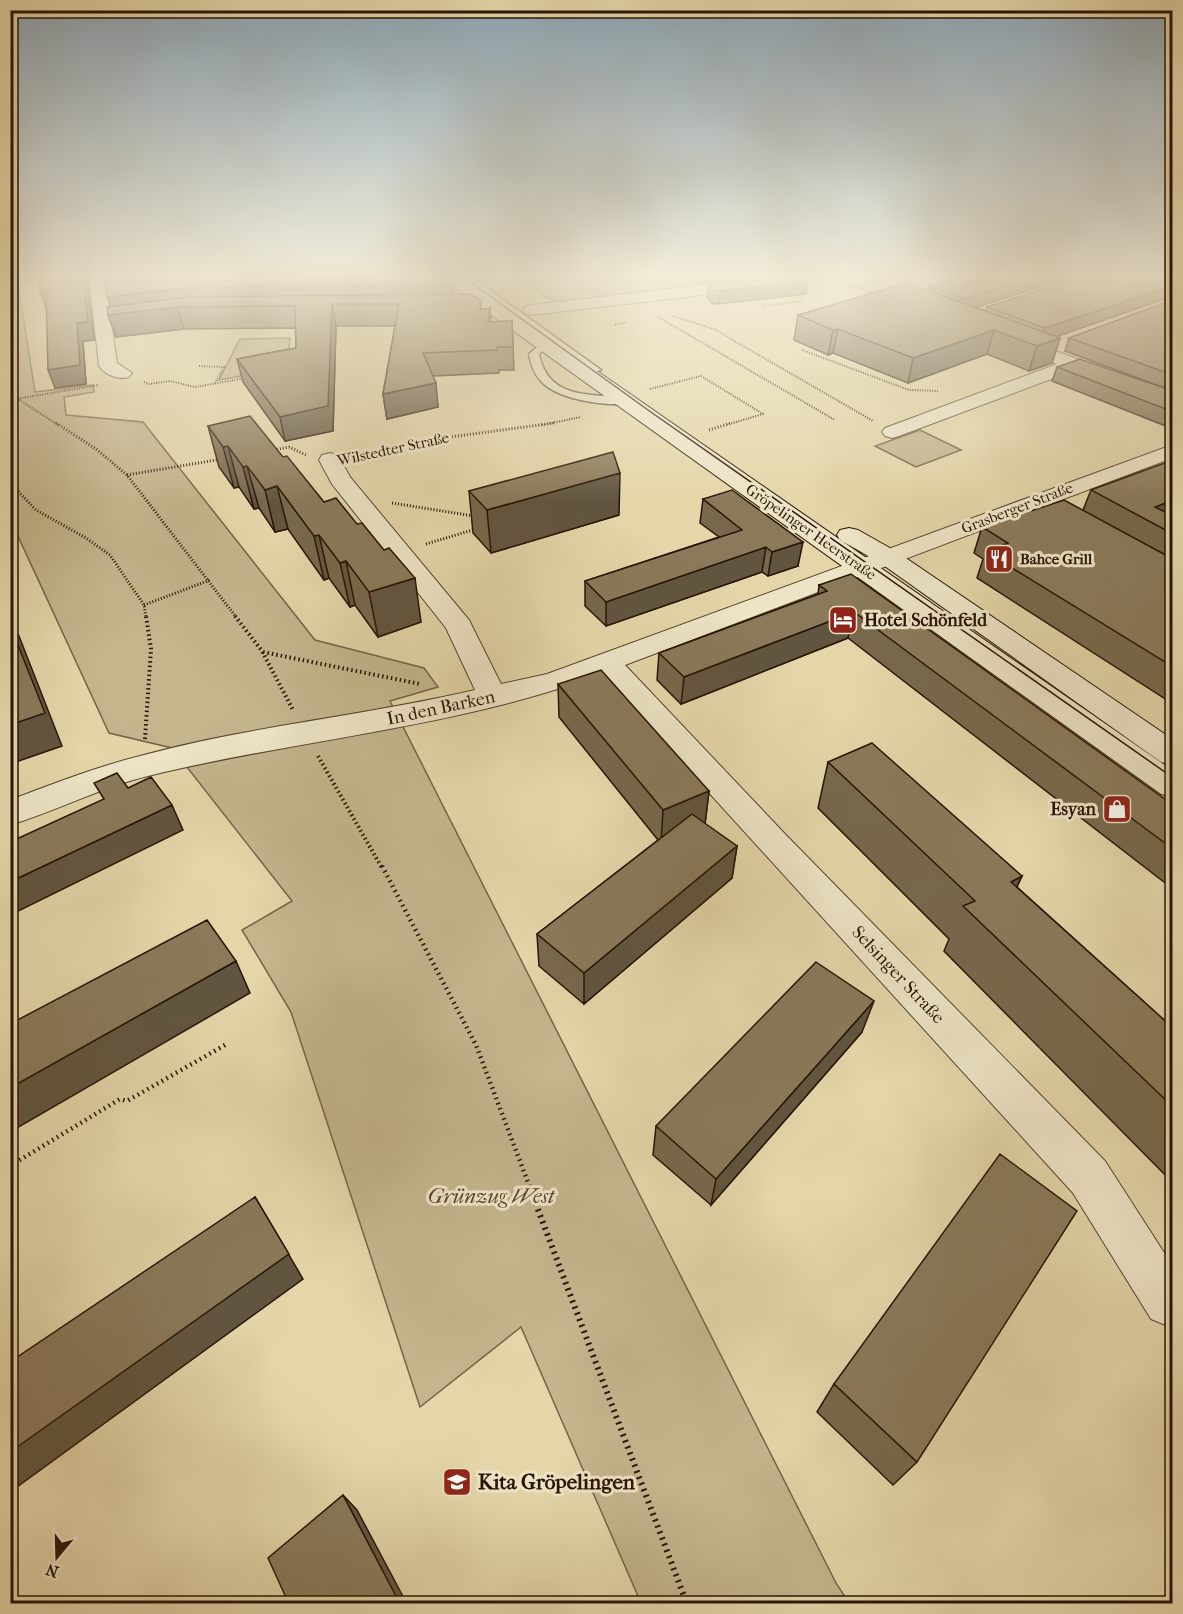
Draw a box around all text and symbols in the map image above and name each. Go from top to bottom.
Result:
street label: Wilstedter Straße [334,428,451,470]
street label: Grasberger Straße [959,478,1076,538]
street label: Gröpelinger Heerstraße [742,480,880,584]
restaurant icon: Bahce Grill [983,543,1015,575]
place label: Bahce Grill [1020,550,1093,568]
hotel icon: Hotel Schönfeld [827,604,859,636]
place label: Hotel Schönfeld [864,610,988,631]
street label: In den Barken [385,686,498,730]
shop icon: Esyan [1101,793,1133,825]
place label: Esyan [1050,799,1097,820]
street label: Selsinger Straße [847,922,949,1028]
park label: Grünzug West [428,1184,556,1208]
school or university icon: Kita Gröpelingen [441,1466,473,1498]
place label: Kita Gröpelingen [478,1470,636,1494]
north arrow [27,1527,87,1587]
text: N [43,1559,61,1582]

